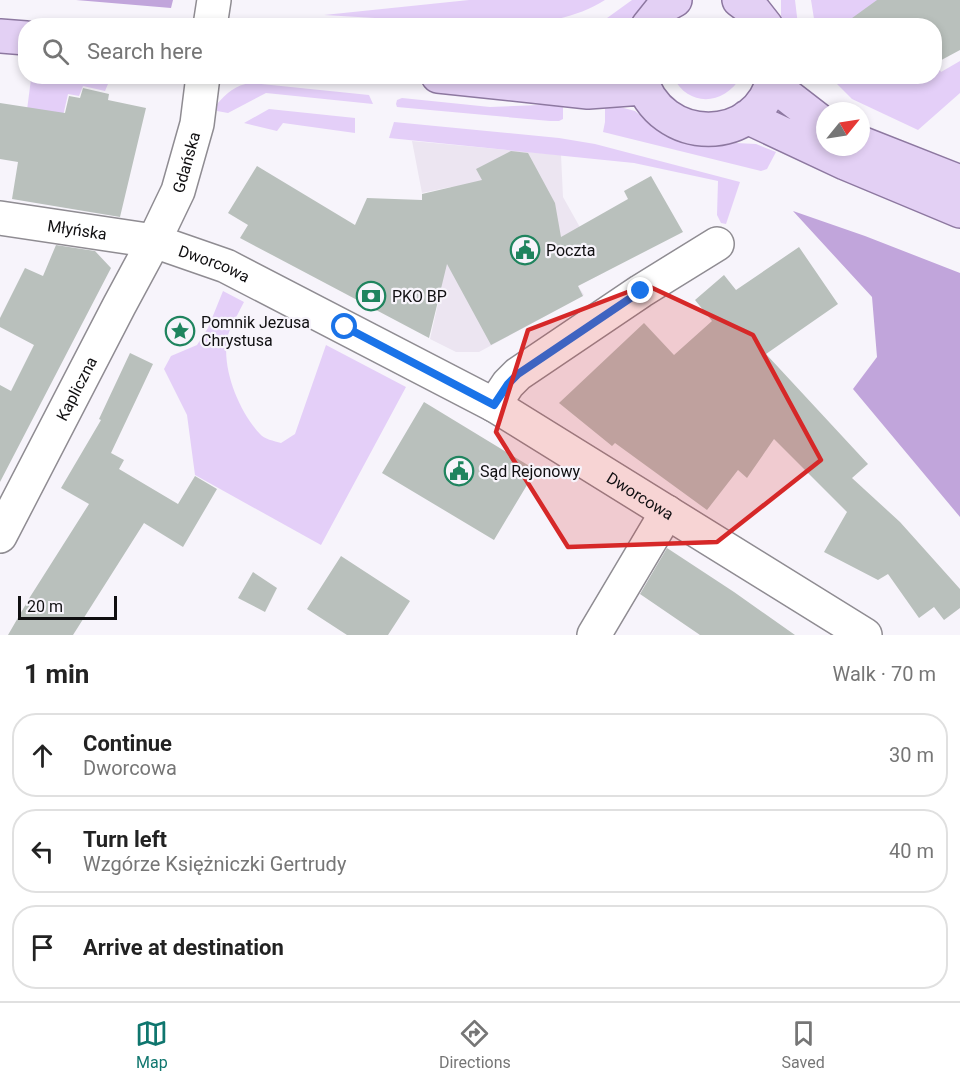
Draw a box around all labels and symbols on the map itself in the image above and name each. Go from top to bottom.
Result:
north arrow [816,102,870,156]
street label: Gdańska [168,130,204,195]
street label: Młyńska [46,216,108,243]
public building icon: Poczta [509,234,541,266]
street label: Dworcowa [176,241,253,286]
place label: Poczta [546,241,595,260]
route end [627,277,653,303]
bank icon: PKO BP [355,280,387,312]
place label: PKO BP [392,287,447,306]
place label: Pomnik Jezusa Chrystusa [201,313,310,350]
route start [331,313,357,339]
place icon: Pomnik Jezusa Chrystusa [164,315,196,347]
street label: Kapliczna [52,353,101,424]
public building icon: Sąd Rejonowy [443,455,475,487]
place label: Sąd Rejonowy [480,462,580,481]
street label: Dworcowa [603,468,677,524]
scale bar [18,593,117,620]

